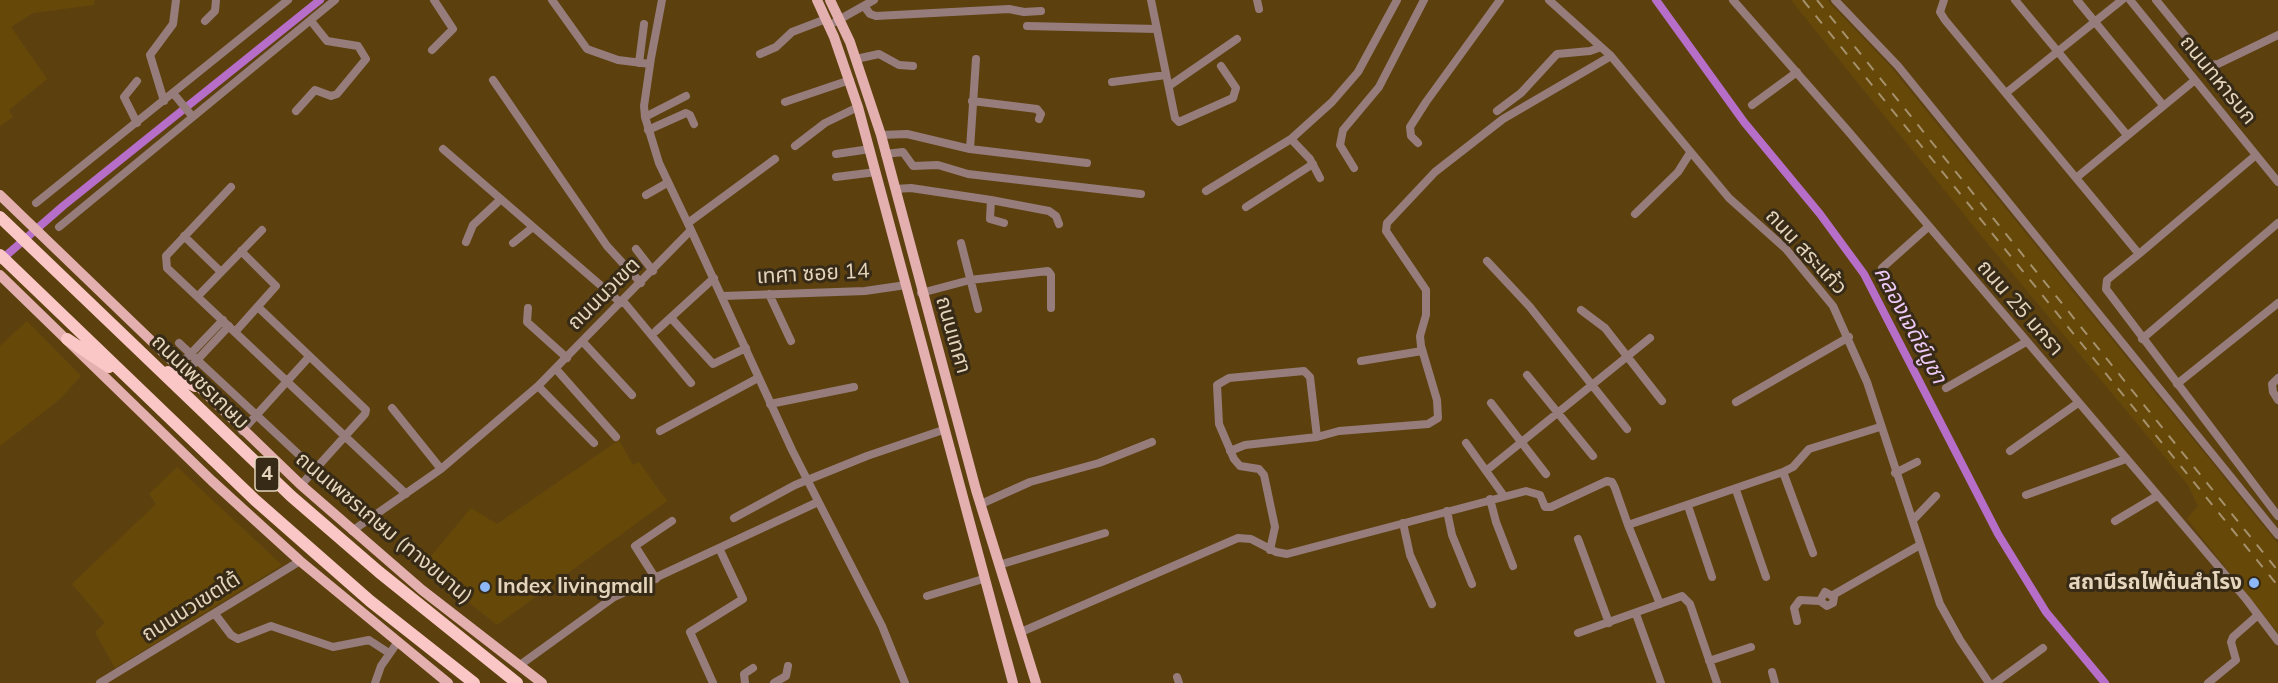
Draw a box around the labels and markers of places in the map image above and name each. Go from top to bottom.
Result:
place label: สถานีรถไฟต้นสำโรง [2068,570,2242,596]
place label: Index livingmall [497,574,654,600]
marker: สถานีรถไฟต้นสำโรง [2247,576,2261,590]
marker: Index livingmall [478,580,492,594]

